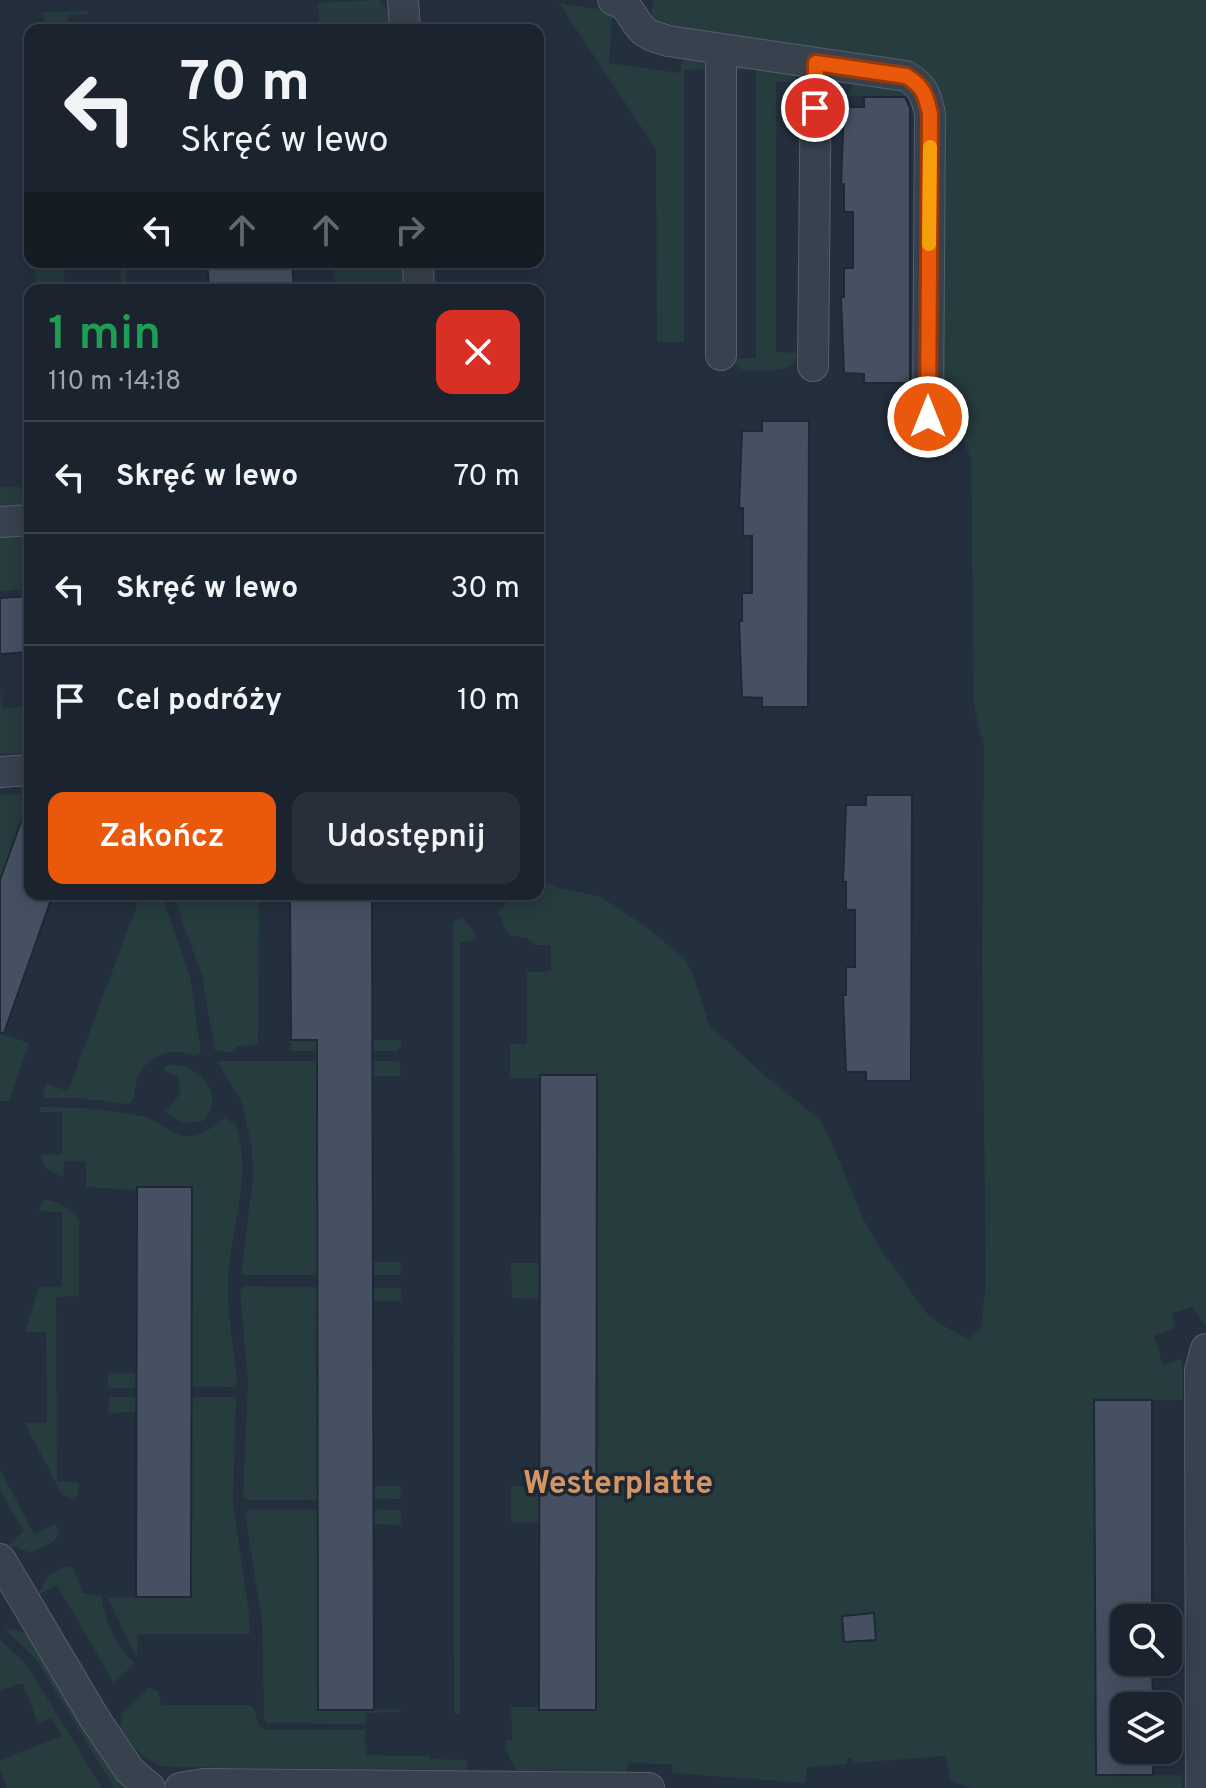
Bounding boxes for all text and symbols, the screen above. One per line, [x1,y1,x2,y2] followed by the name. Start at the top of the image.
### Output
[180,50,310,120] text: 70 m
[48,56,152,160] icon: left
[781,74,849,142] pin
[793,86,837,130] icon: arrive
[180,119,389,165] text: Skręć w lewo
[136,208,180,252] icon: left
[220,208,264,252] icon: ahead
[304,208,348,252] icon: ahead
[388,208,432,252] icon: right
[48,306,161,366] text: 1 min
[436,310,520,394] button: close
[48,366,181,399] text: 110 m · 14:18
[886,375,970,459] position arrow
[48,455,92,499] icon: left
[116,459,298,496] text: Skręć w lewo
[454,459,520,496] text: 70 m
[48,567,92,611] icon: left
[116,571,298,608] text: Skręć w lewo
[451,571,520,608] text: 30 m
[48,679,92,723] icon: arrive
[116,683,282,720] text: Cel podróży
[457,683,520,720] text: 10 m
[48,792,276,884] button: Zakończ
[292,792,520,884] button: Udostępnij
[523,1465,713,1505] district label: Westerplatte
[1110,1604,1182,1764] map controls
[1110,1604,1182,1676] button: search
[1110,1692,1182,1764] button: layers

